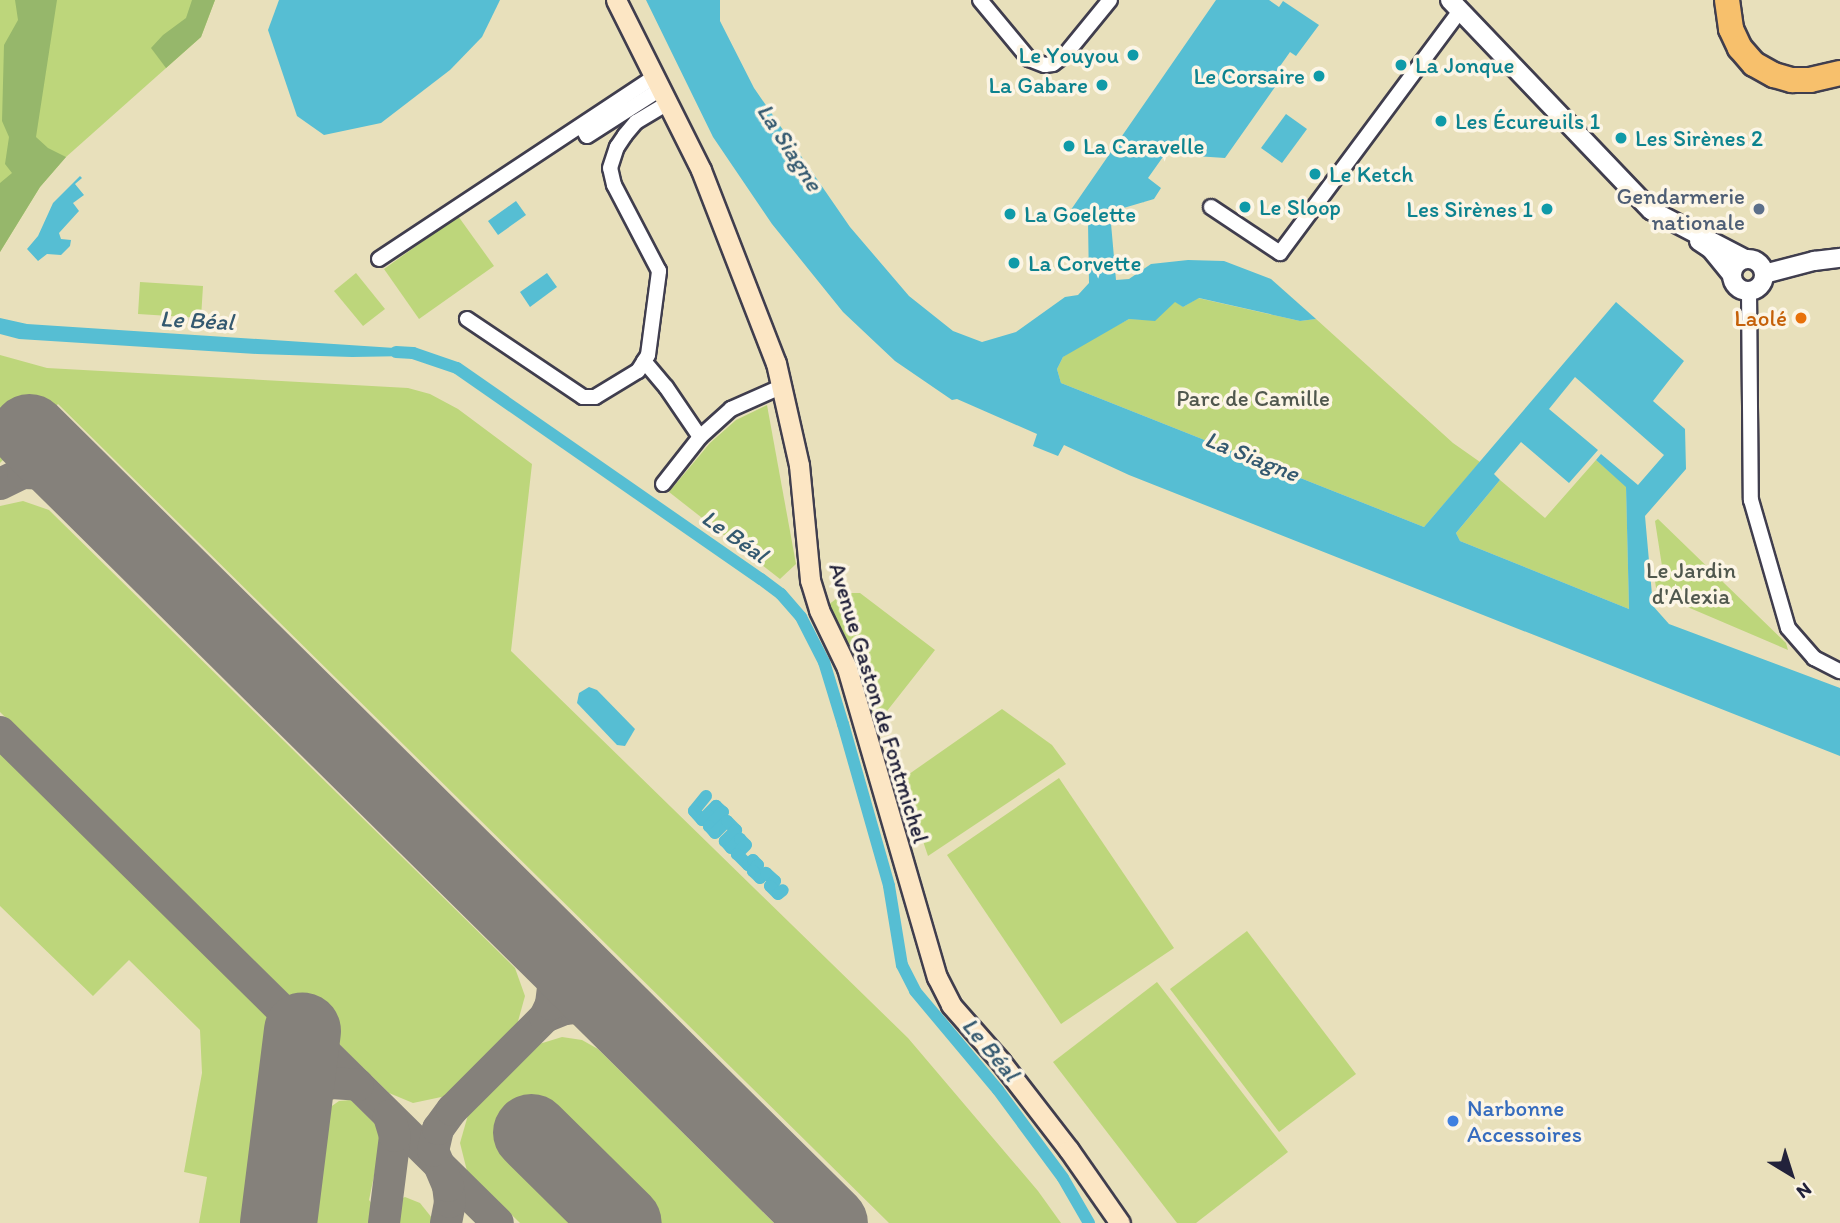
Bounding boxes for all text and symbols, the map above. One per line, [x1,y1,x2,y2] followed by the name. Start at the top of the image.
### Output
[1020,41,1119,69] place label: Le Youyou
[1125,47,1141,63] marker: Le Youyou
[1415,51,1515,79] place label: La Jonque
[1393,57,1409,73] marker: La Jonque
[1194,62,1305,90] place label: Le Corsaire
[1311,68,1327,84] marker: Le Corsaire
[988,71,1088,99] place label: La Gabare
[1094,77,1110,93] marker: La Gabare
[751,98,829,196] water label: La Siagne
[1455,107,1600,135] place label: Les Écureuils 1
[1433,113,1449,129] marker: Les Écureuils 1
[1635,124,1763,152] place label: Les Sirènes 2
[1613,130,1629,146] marker: Les Sirènes 2
[1083,132,1205,160] place label: La Caravelle
[1061,138,1077,154] marker: La Caravelle
[1329,160,1414,188] place label: Le Ketch
[1307,166,1323,182] marker: Le Ketch
[1616,182,1745,236] place label: Gendarmerie nationale
[1259,193,1341,221] place label: Le Sloop
[1407,195,1533,223] place label: Les Sirènes 1
[1237,199,1253,215] marker: Le Sloop
[1024,200,1136,228] place label: La Goelette
[1539,201,1555,217] marker: Les Sirènes 1
[1751,201,1767,217] marker: Gendarmerie nationale
[1002,206,1018,222] marker: La Goelette
[1028,249,1142,277] place label: La Corvette
[1006,255,1022,271] marker: La Corvette
[159,304,235,336] water label: Le Béal
[1734,304,1787,332] place label: Laolé
[1793,310,1809,326] marker: Laolé
[1176,384,1330,412] park label: Parc de Camille
[1201,424,1303,488] water label: La Siagne
[696,503,774,569] water label: Le Béal
[1646,556,1736,610] park label: Le Jardin d'Alexia
[823,559,935,847] street label: Avenue Gaston de Fontmichel
[956,1011,1026,1087] water label: Le Béal
[1467,1094,1582,1148] place label: Narbonne Accessoires
[1445,1113,1461,1129] marker: Narbonne Accessoires
[1756,1139,1826,1209] north arrow
[1792,1178,1816,1204] text: N

